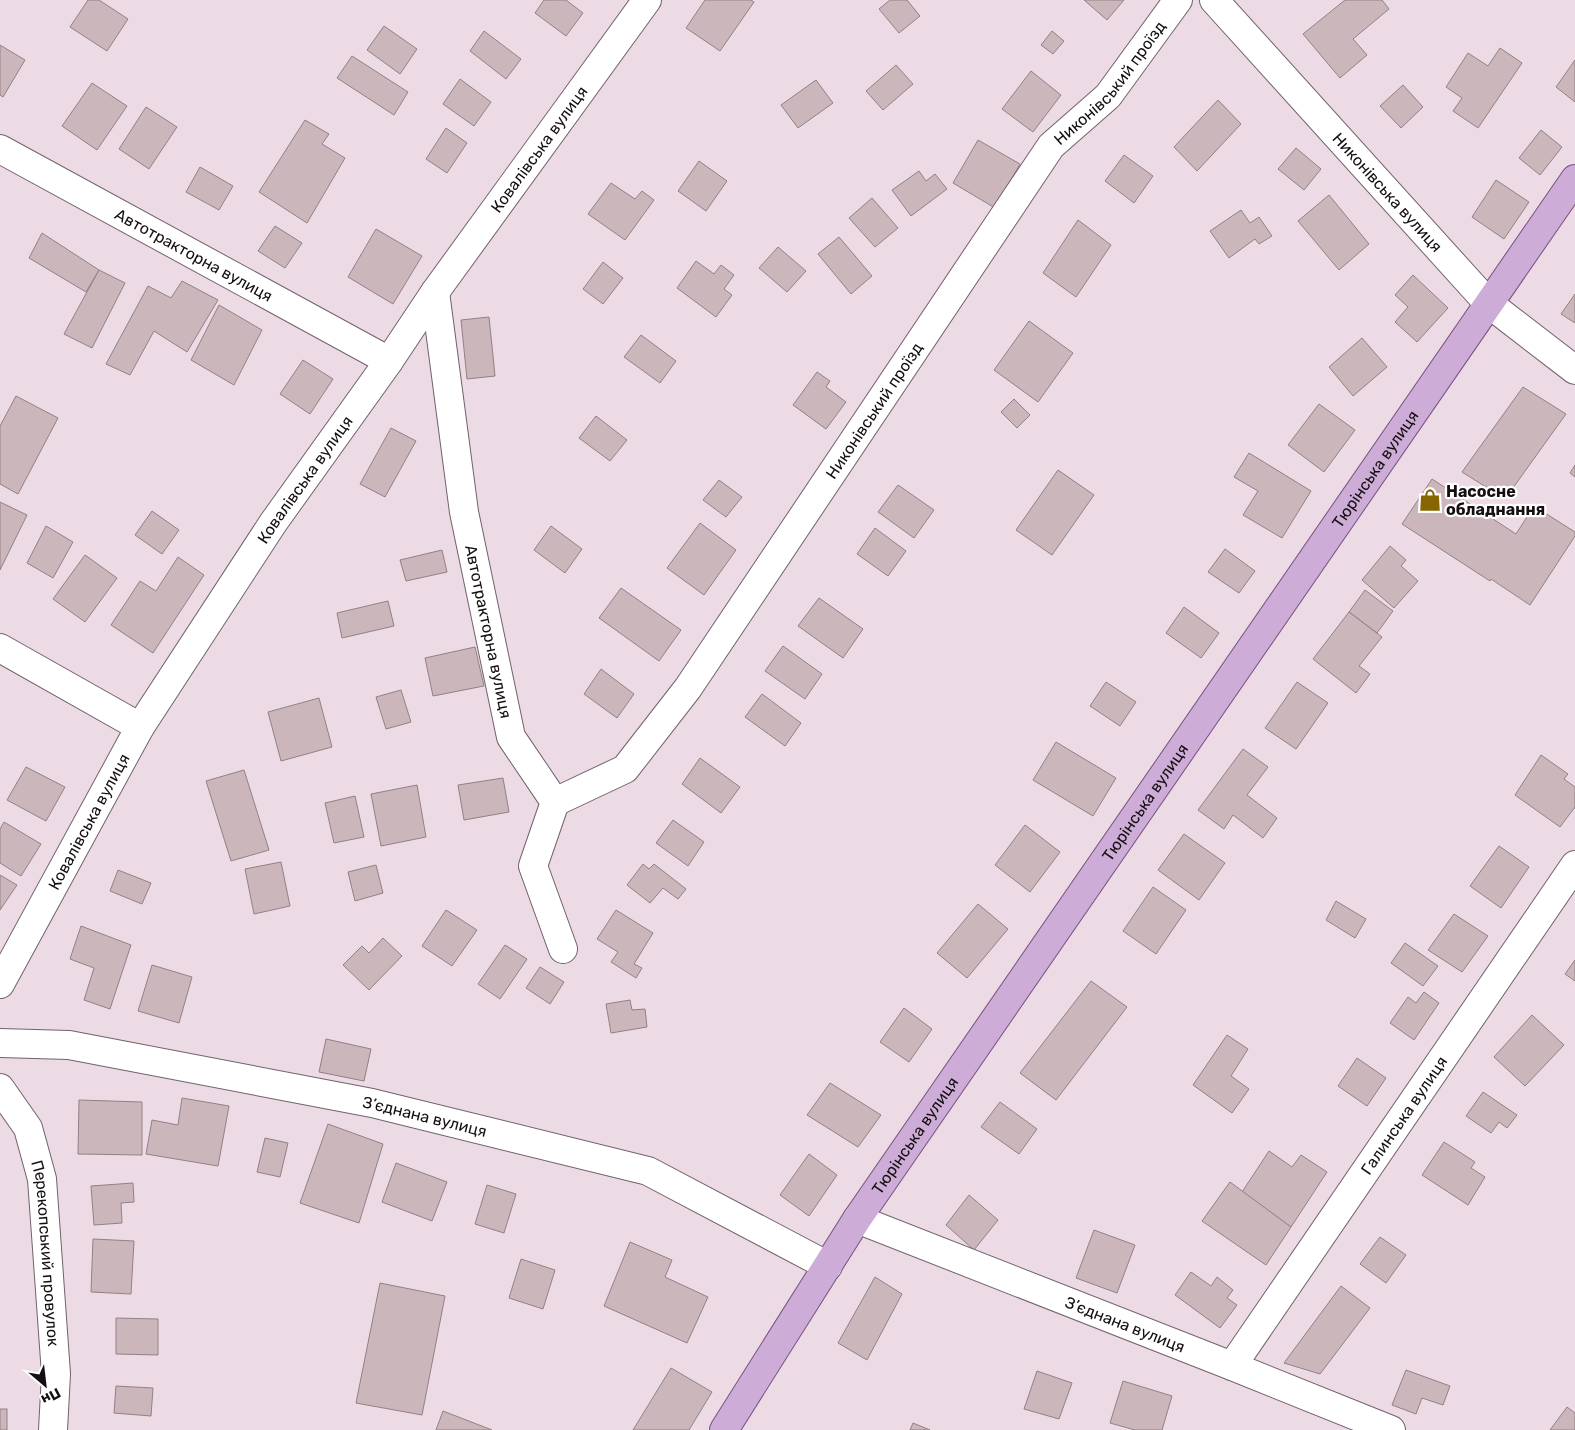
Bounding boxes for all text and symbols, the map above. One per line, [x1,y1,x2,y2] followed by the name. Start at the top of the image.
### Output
[1050,17,1169,149] street label: Никонівський проїзд
[486,82,591,216] street label: Ковалівська вулиця
[1329,128,1447,256] street label: Никонівська вулиця
[112,204,276,305] street label: Автотракторна вулиця
[821,338,926,482] street label: Никонівський проїзд
[1328,407,1422,531] street label: Тюрінська вулиця
[253,412,356,547] street label: Ковалівська вулиця
[1446,482,1545,519] place label: Насосне обладнання
[1417,487,1443,513] shop icon: Насосне обладнання
[462,543,516,720] street label: Автотракторна вулиця
[1098,740,1192,864] street label: Тюрінська вулиця
[44,750,133,893] street label: Ковалівська вулиця
[1357,1052,1451,1178] street label: Галинська вулиця
[868,1073,962,1198] street label: Тюрінська вулиця
[361,1092,489,1140] street label: З’єднана вулиця
[28,1158,64,1348] street label: Перекопський провулок
[1062,1292,1188,1356] street label: З’єднана вулиця
[20,1360,70,1410] north arrow
[38,1384,63,1408] text: Пн

